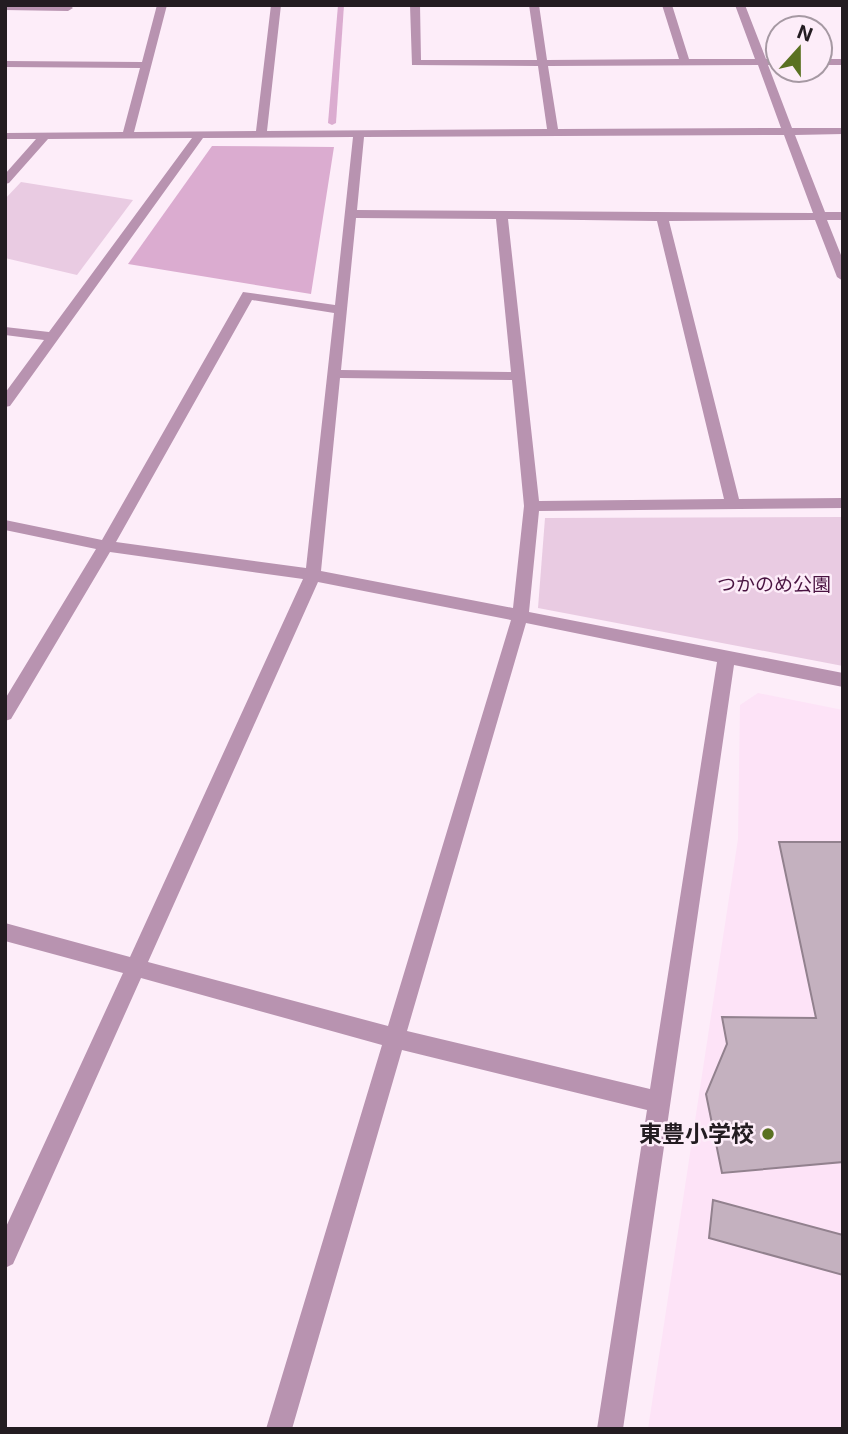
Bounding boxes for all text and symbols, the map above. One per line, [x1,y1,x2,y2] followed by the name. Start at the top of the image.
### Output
[764,14,834,84] north arrow
[794,20,816,47] text: N
[717,573,831,596] park label: つかのめ公園
[639,1120,754,1148] place label: 東豊小学校
[760,1126,776,1142] marker: 東豊小学校

